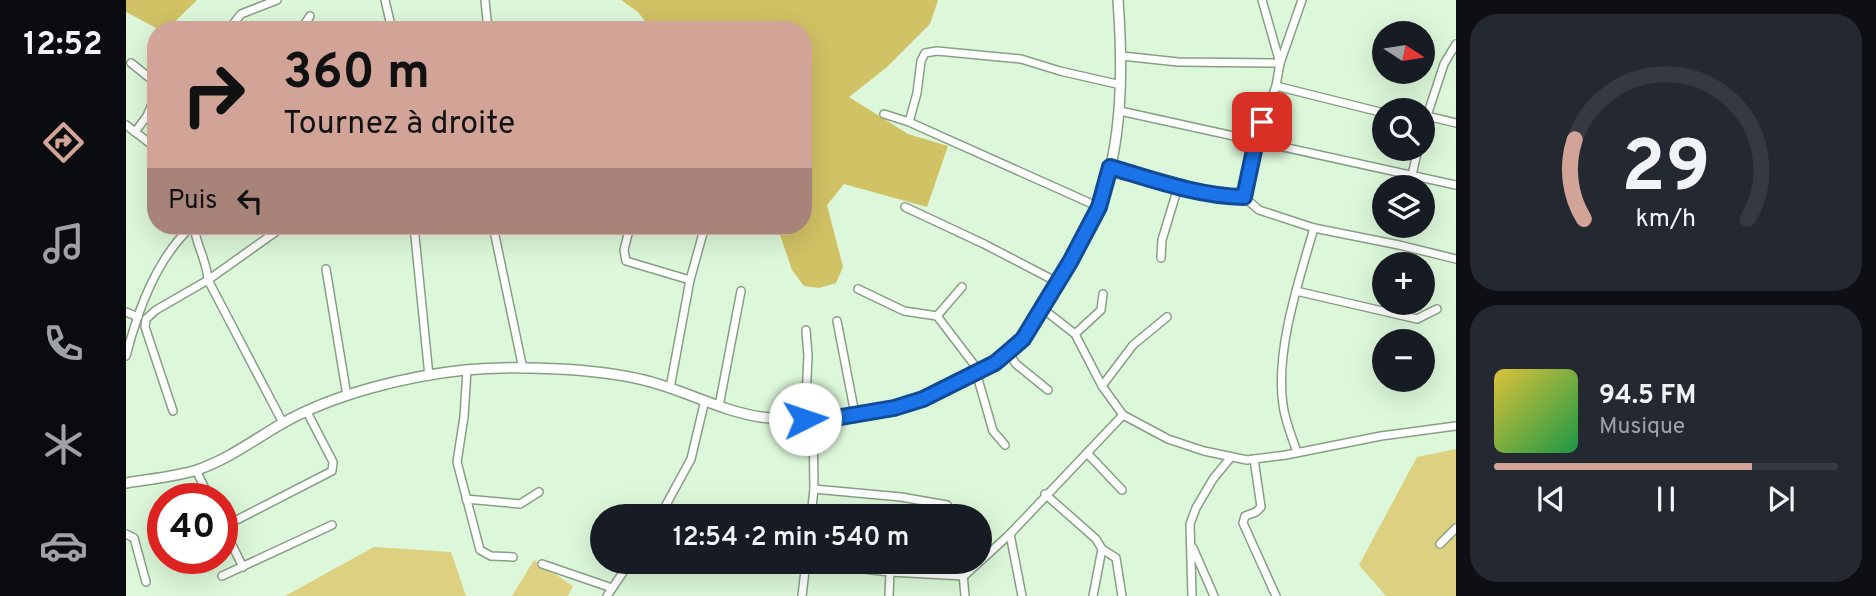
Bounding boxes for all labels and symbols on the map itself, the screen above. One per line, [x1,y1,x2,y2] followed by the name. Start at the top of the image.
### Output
[1372,21,1435,84] north arrow
[1232,92,1292,152] pin
[768,382,842,456] position arrow
[147,483,238,574] speed limit sign: 40

